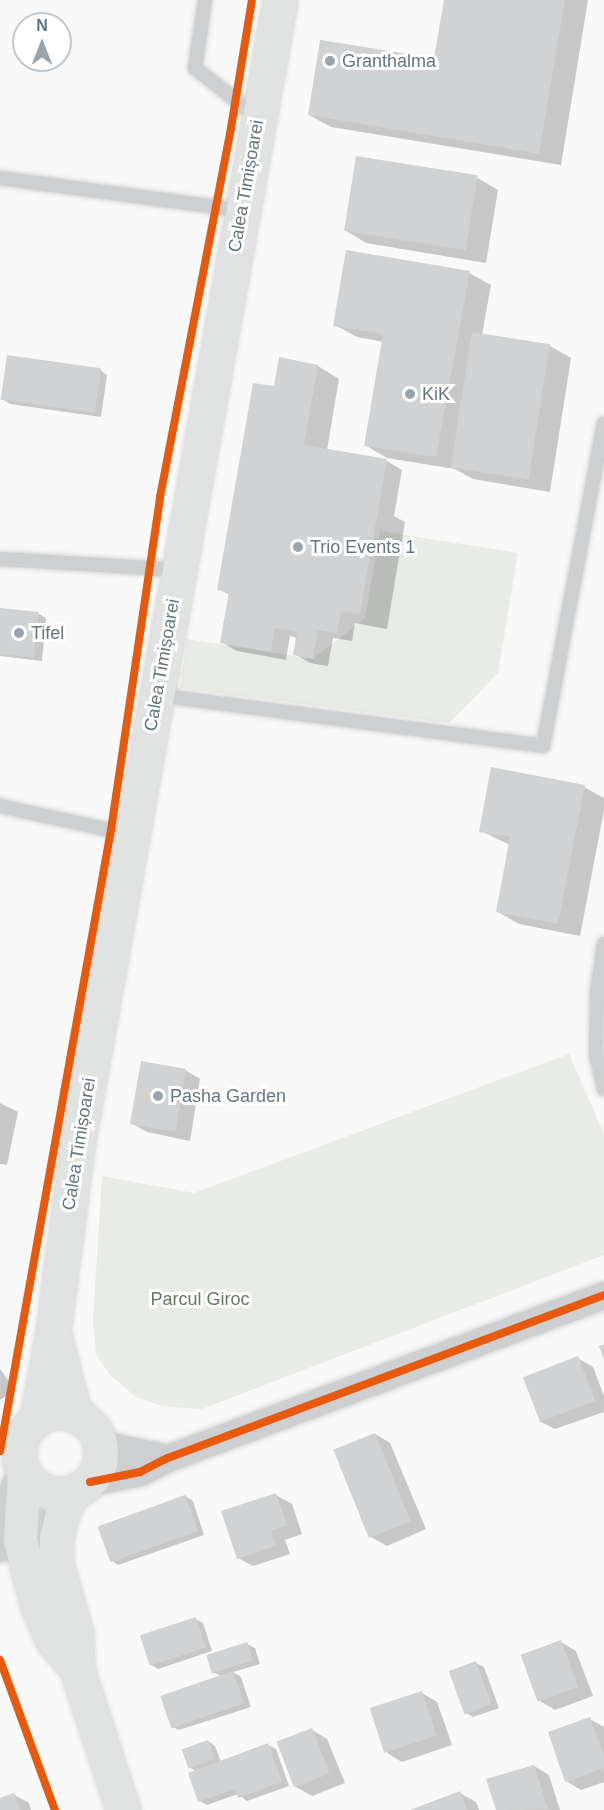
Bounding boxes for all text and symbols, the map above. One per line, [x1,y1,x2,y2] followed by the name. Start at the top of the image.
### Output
[12,12,72,72] north arrow
[36,17,48,34] text: N
[342,50,436,72] place label: Granthalma
[323,54,337,68] marker: Granthalma
[224,118,268,254] street label: Calea Timișoarei
[422,383,450,405] place label: KiK
[403,387,417,401] marker: KiK
[310,536,415,558] place label: Trio Events 1
[291,540,305,554] marker: Trio Events 1
[140,597,184,733] street label: Calea Timișoarei
[31,622,64,644] place label: Tifel
[12,626,26,640] marker: Tifel
[58,1076,100,1212] street label: Calea Timișoarei
[170,1085,286,1107] place label: Pasha Garden
[151,1089,165,1103] marker: Pasha Garden
[150,1288,250,1310] park label: Parcul Giroc

